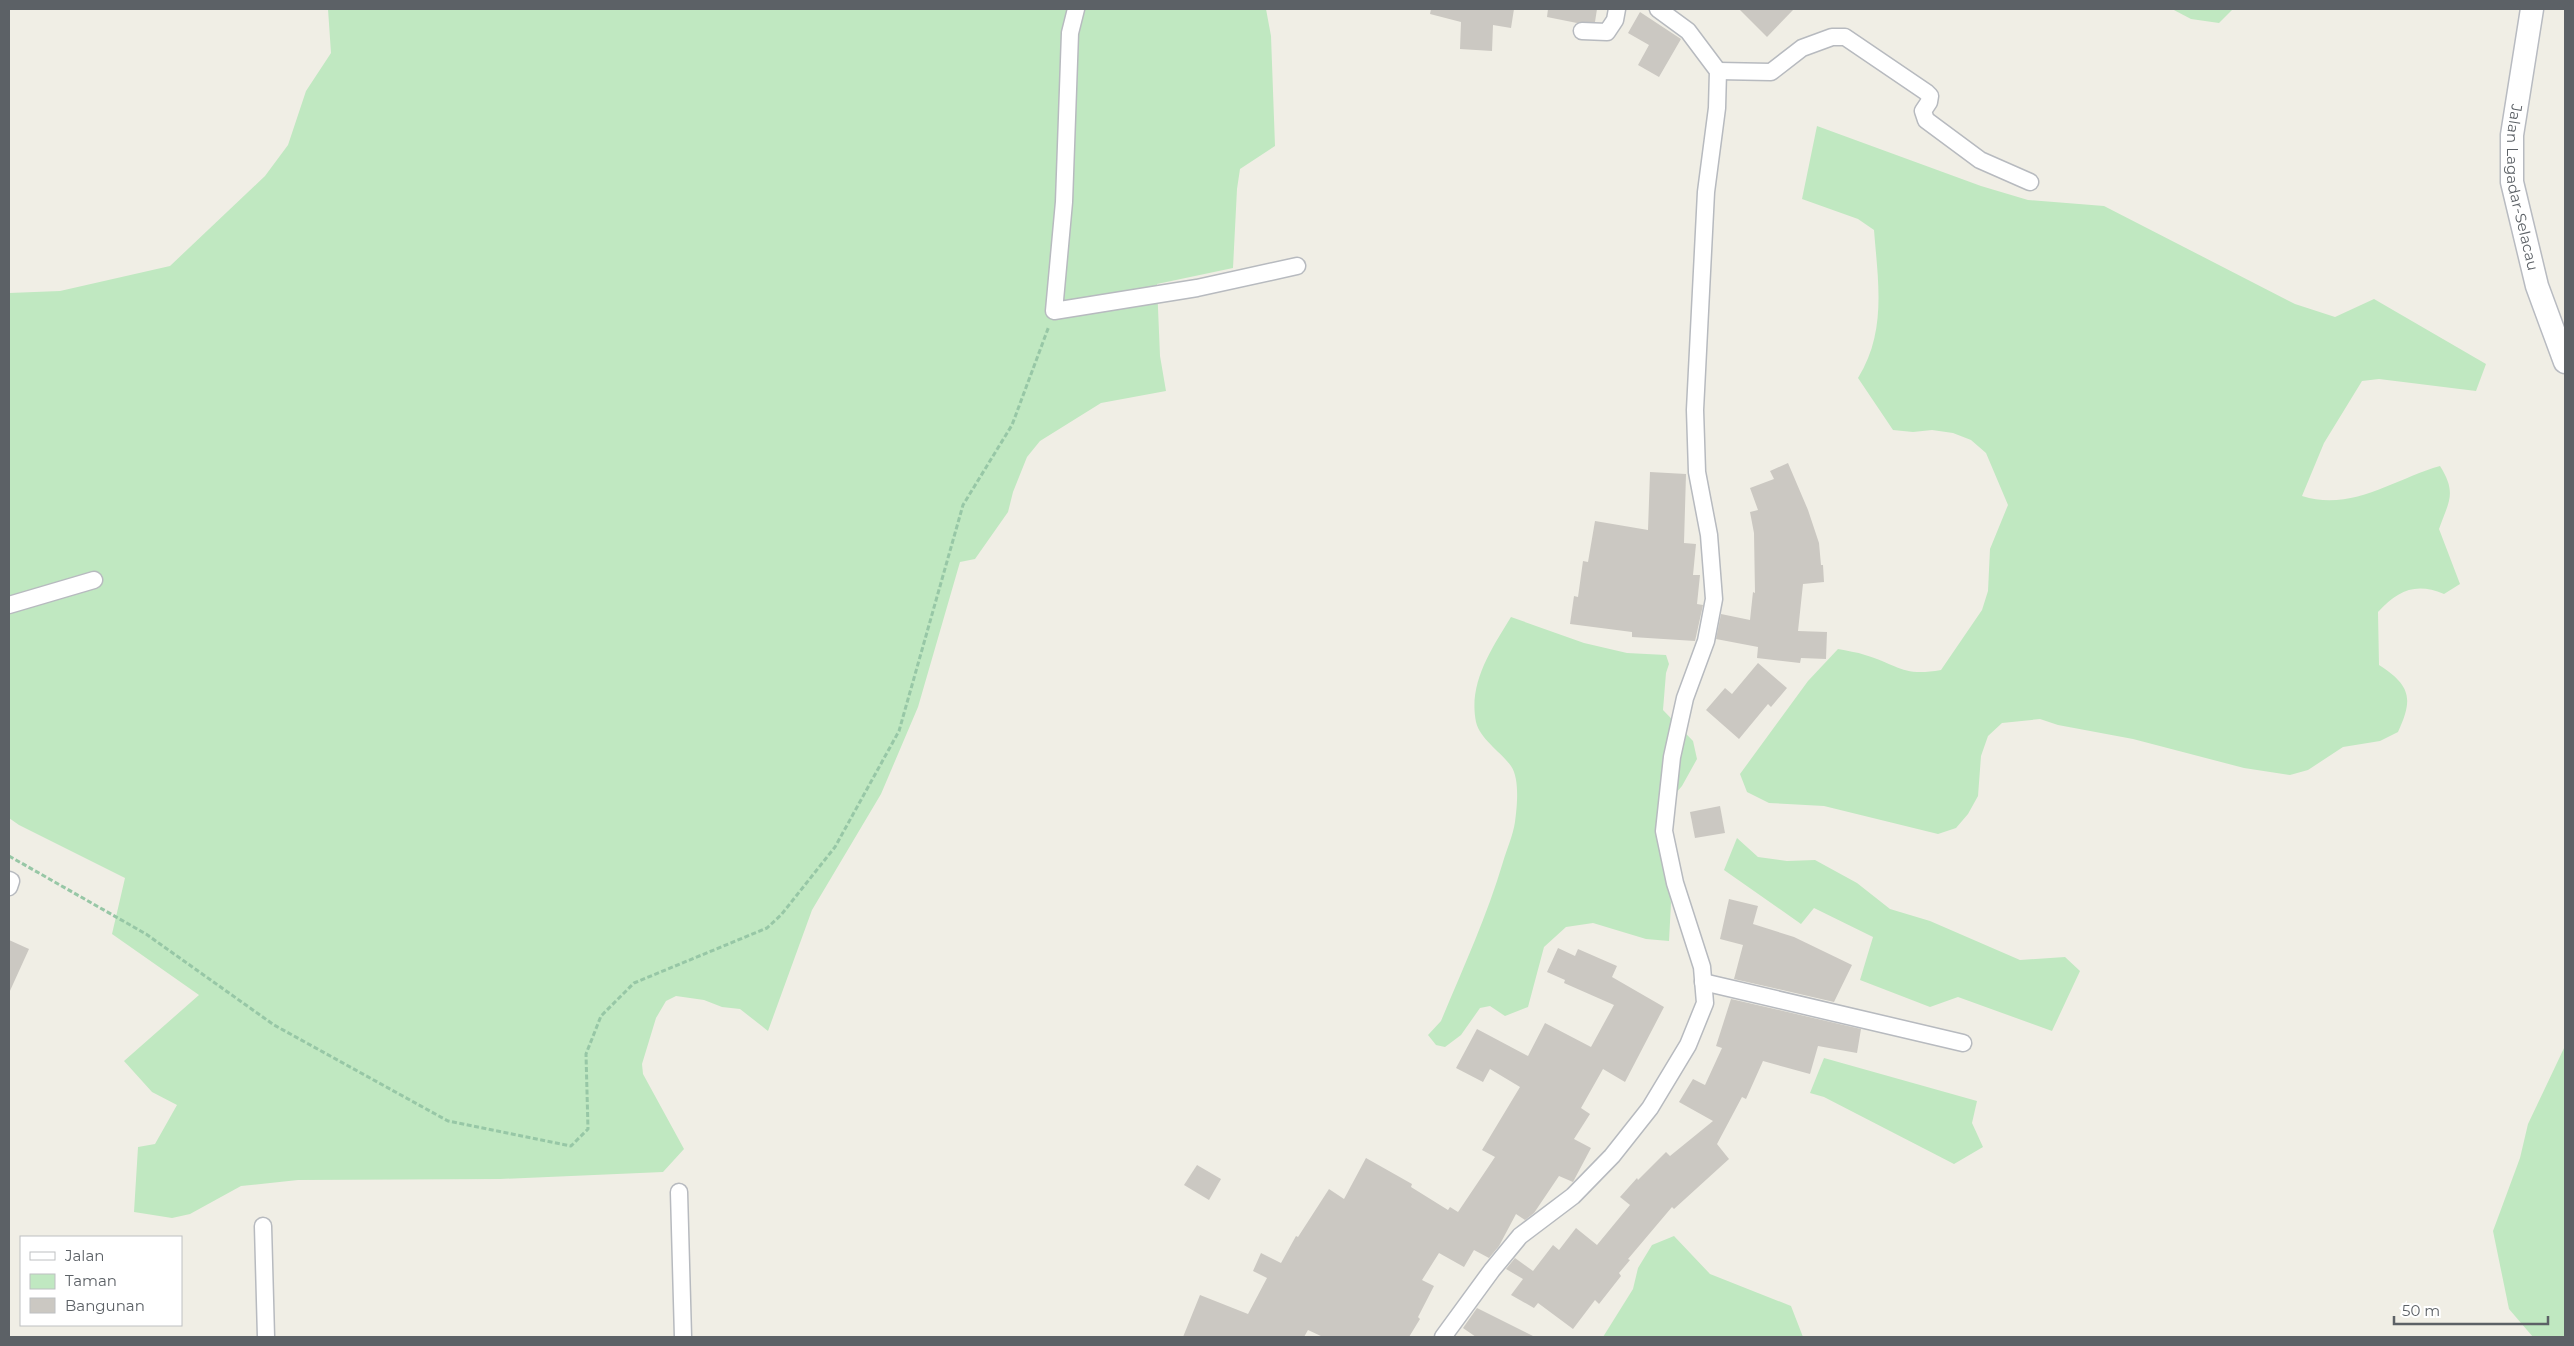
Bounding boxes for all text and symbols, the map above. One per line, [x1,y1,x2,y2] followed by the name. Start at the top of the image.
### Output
[2503,102,2543,273] street label: Jalan Lagadar-Selacau
[20,1236,182,1326] legend
[64,1246,104,1265] text: Jalan
[65,1271,117,1290] text: Taman
[2394,1294,2548,1326] scale bar
[65,1296,145,1315] text: Bangunan
[2402,1301,2440,1320] text: 50 m

